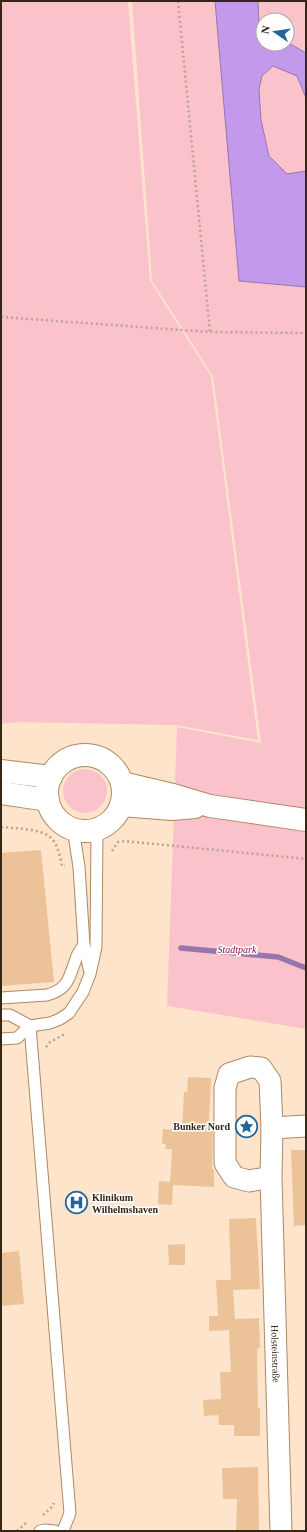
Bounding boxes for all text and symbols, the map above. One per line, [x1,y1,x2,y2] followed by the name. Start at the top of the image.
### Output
[255,12,295,52] north arrow
[259,24,272,35] text: N
[218,944,257,955] park label: Stadtpark
[233,1113,259,1139] place icon: Bunker Nord
[173,1121,230,1132] place label: Bunker Nord
[64,1190,90,1216] hospital icon: Klinikum Wilhelmshaven
[92,1192,158,1215] place label: Klinikum Wilhelmshaven
[269,1325,282,1383] street label: Holsteinstraße

